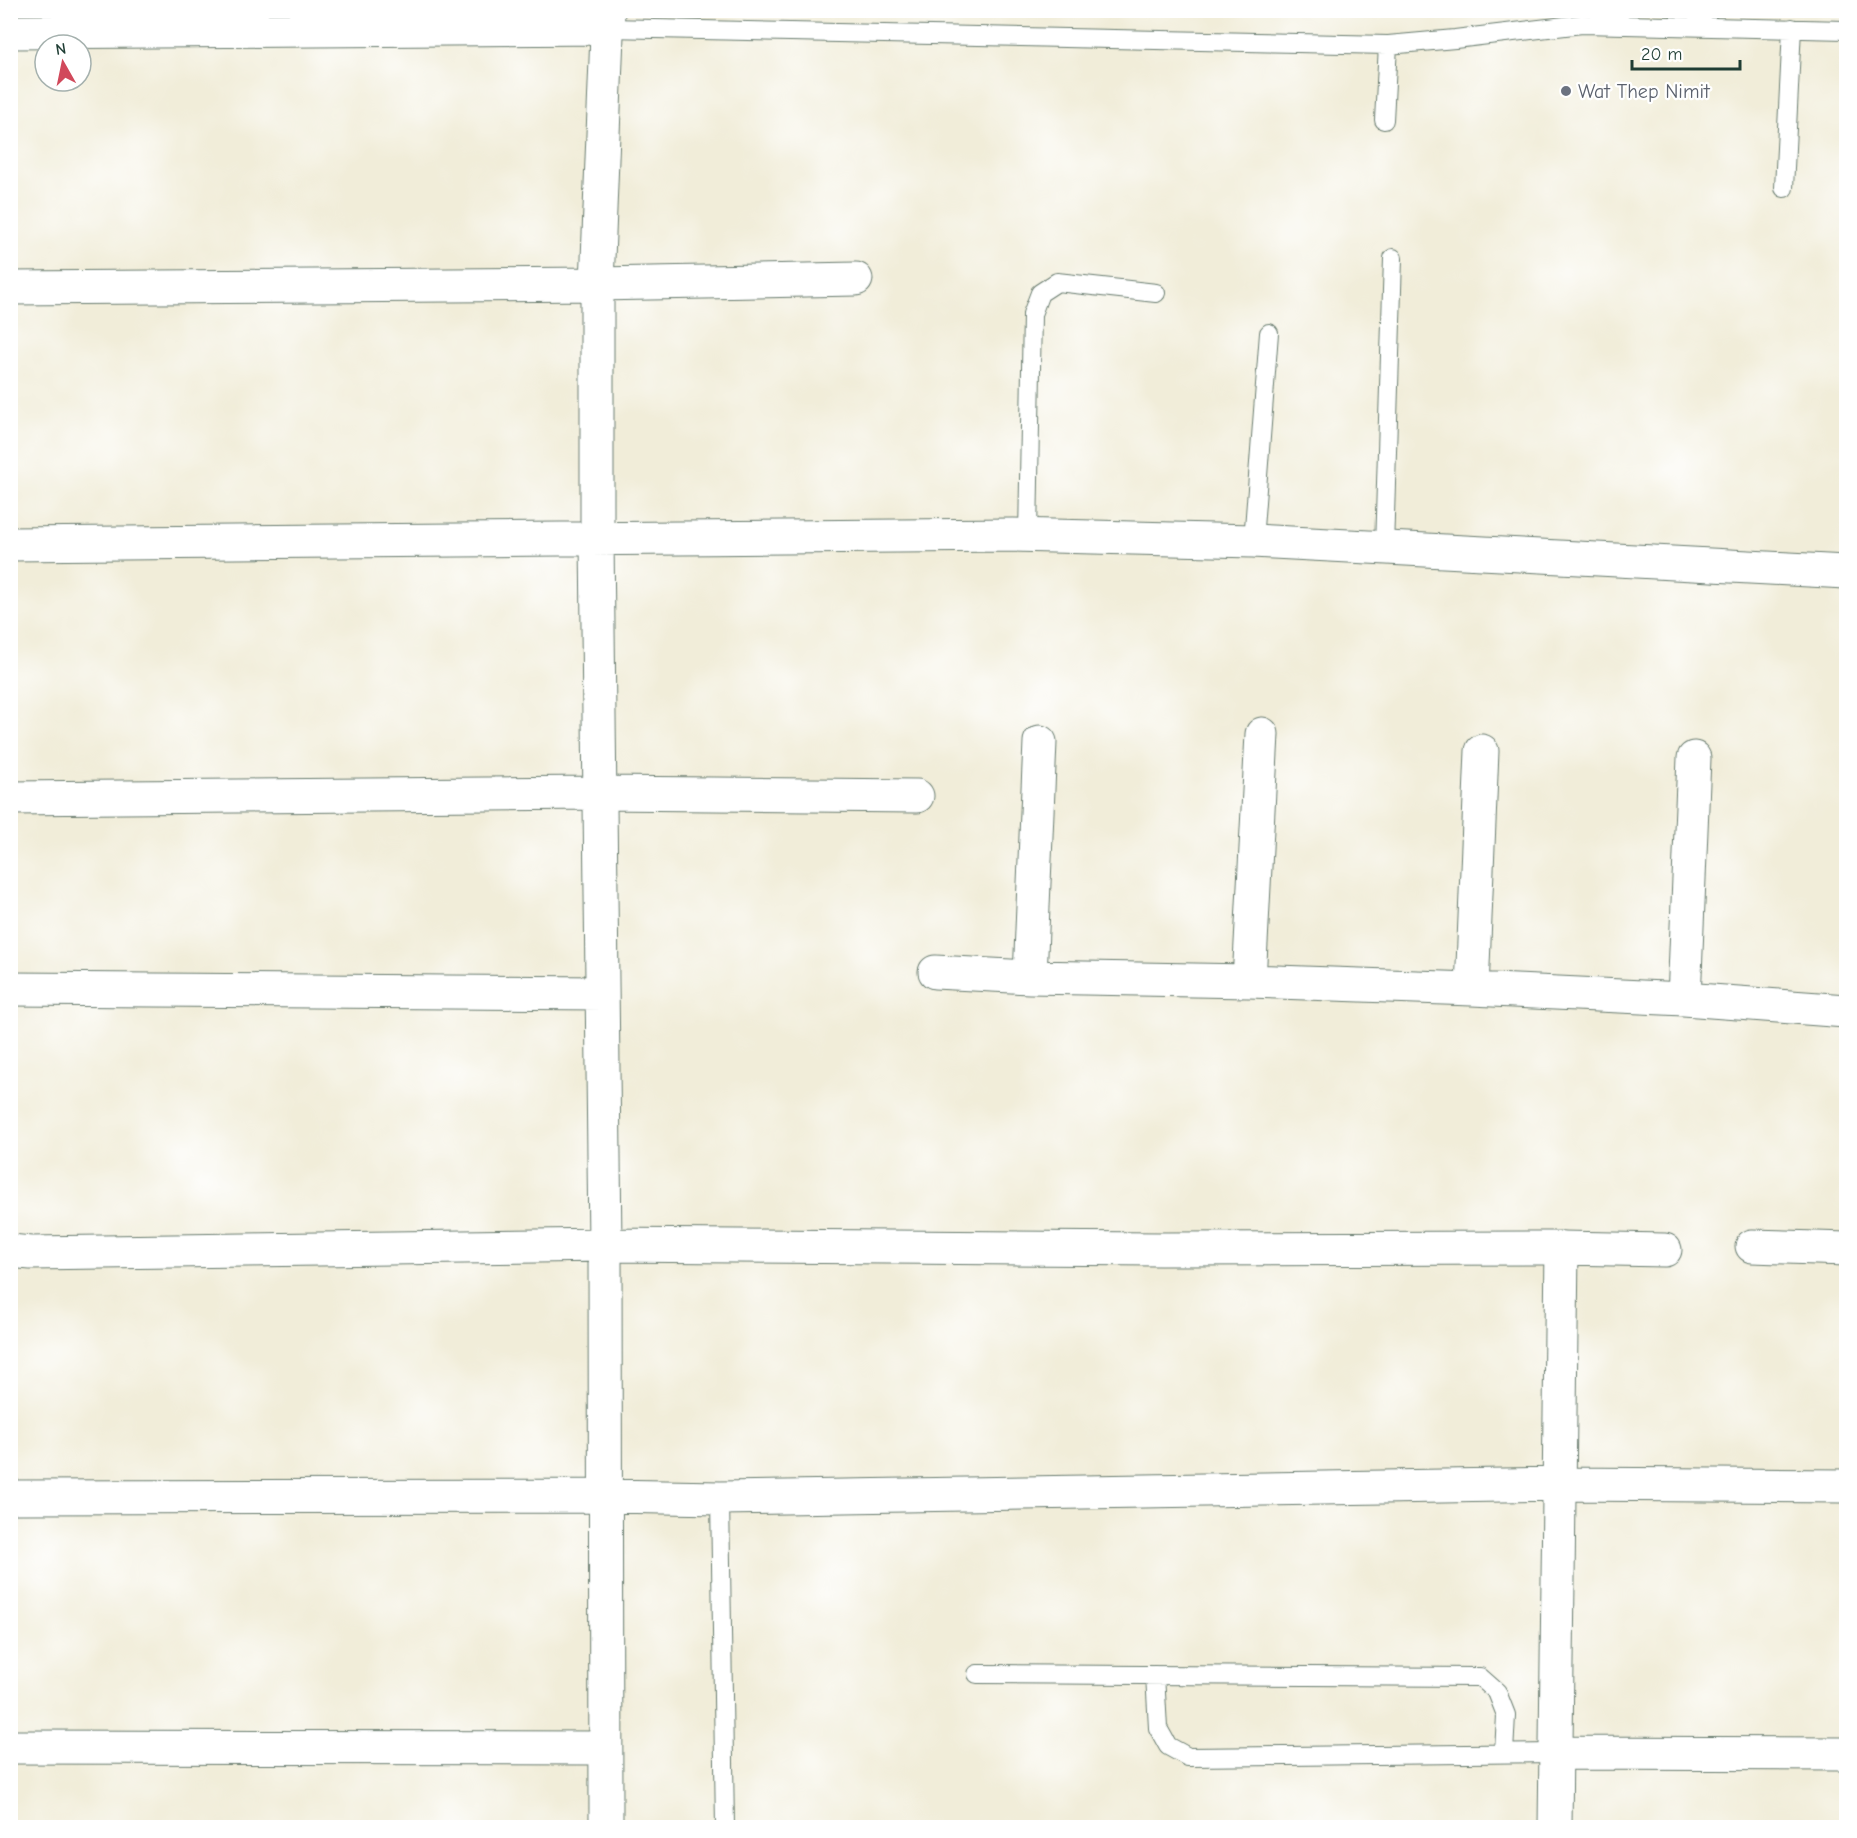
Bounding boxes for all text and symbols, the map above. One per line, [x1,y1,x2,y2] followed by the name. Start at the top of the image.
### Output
[33,33,93,93] north arrow
[1632,33,1740,71] scale bar
[54,39,67,59] text: N
[1641,44,1682,65] text: 20 m
[1578,80,1711,103] place label: Wat Thep Nimit
[1559,84,1573,98] marker: Wat Thep Nimit

